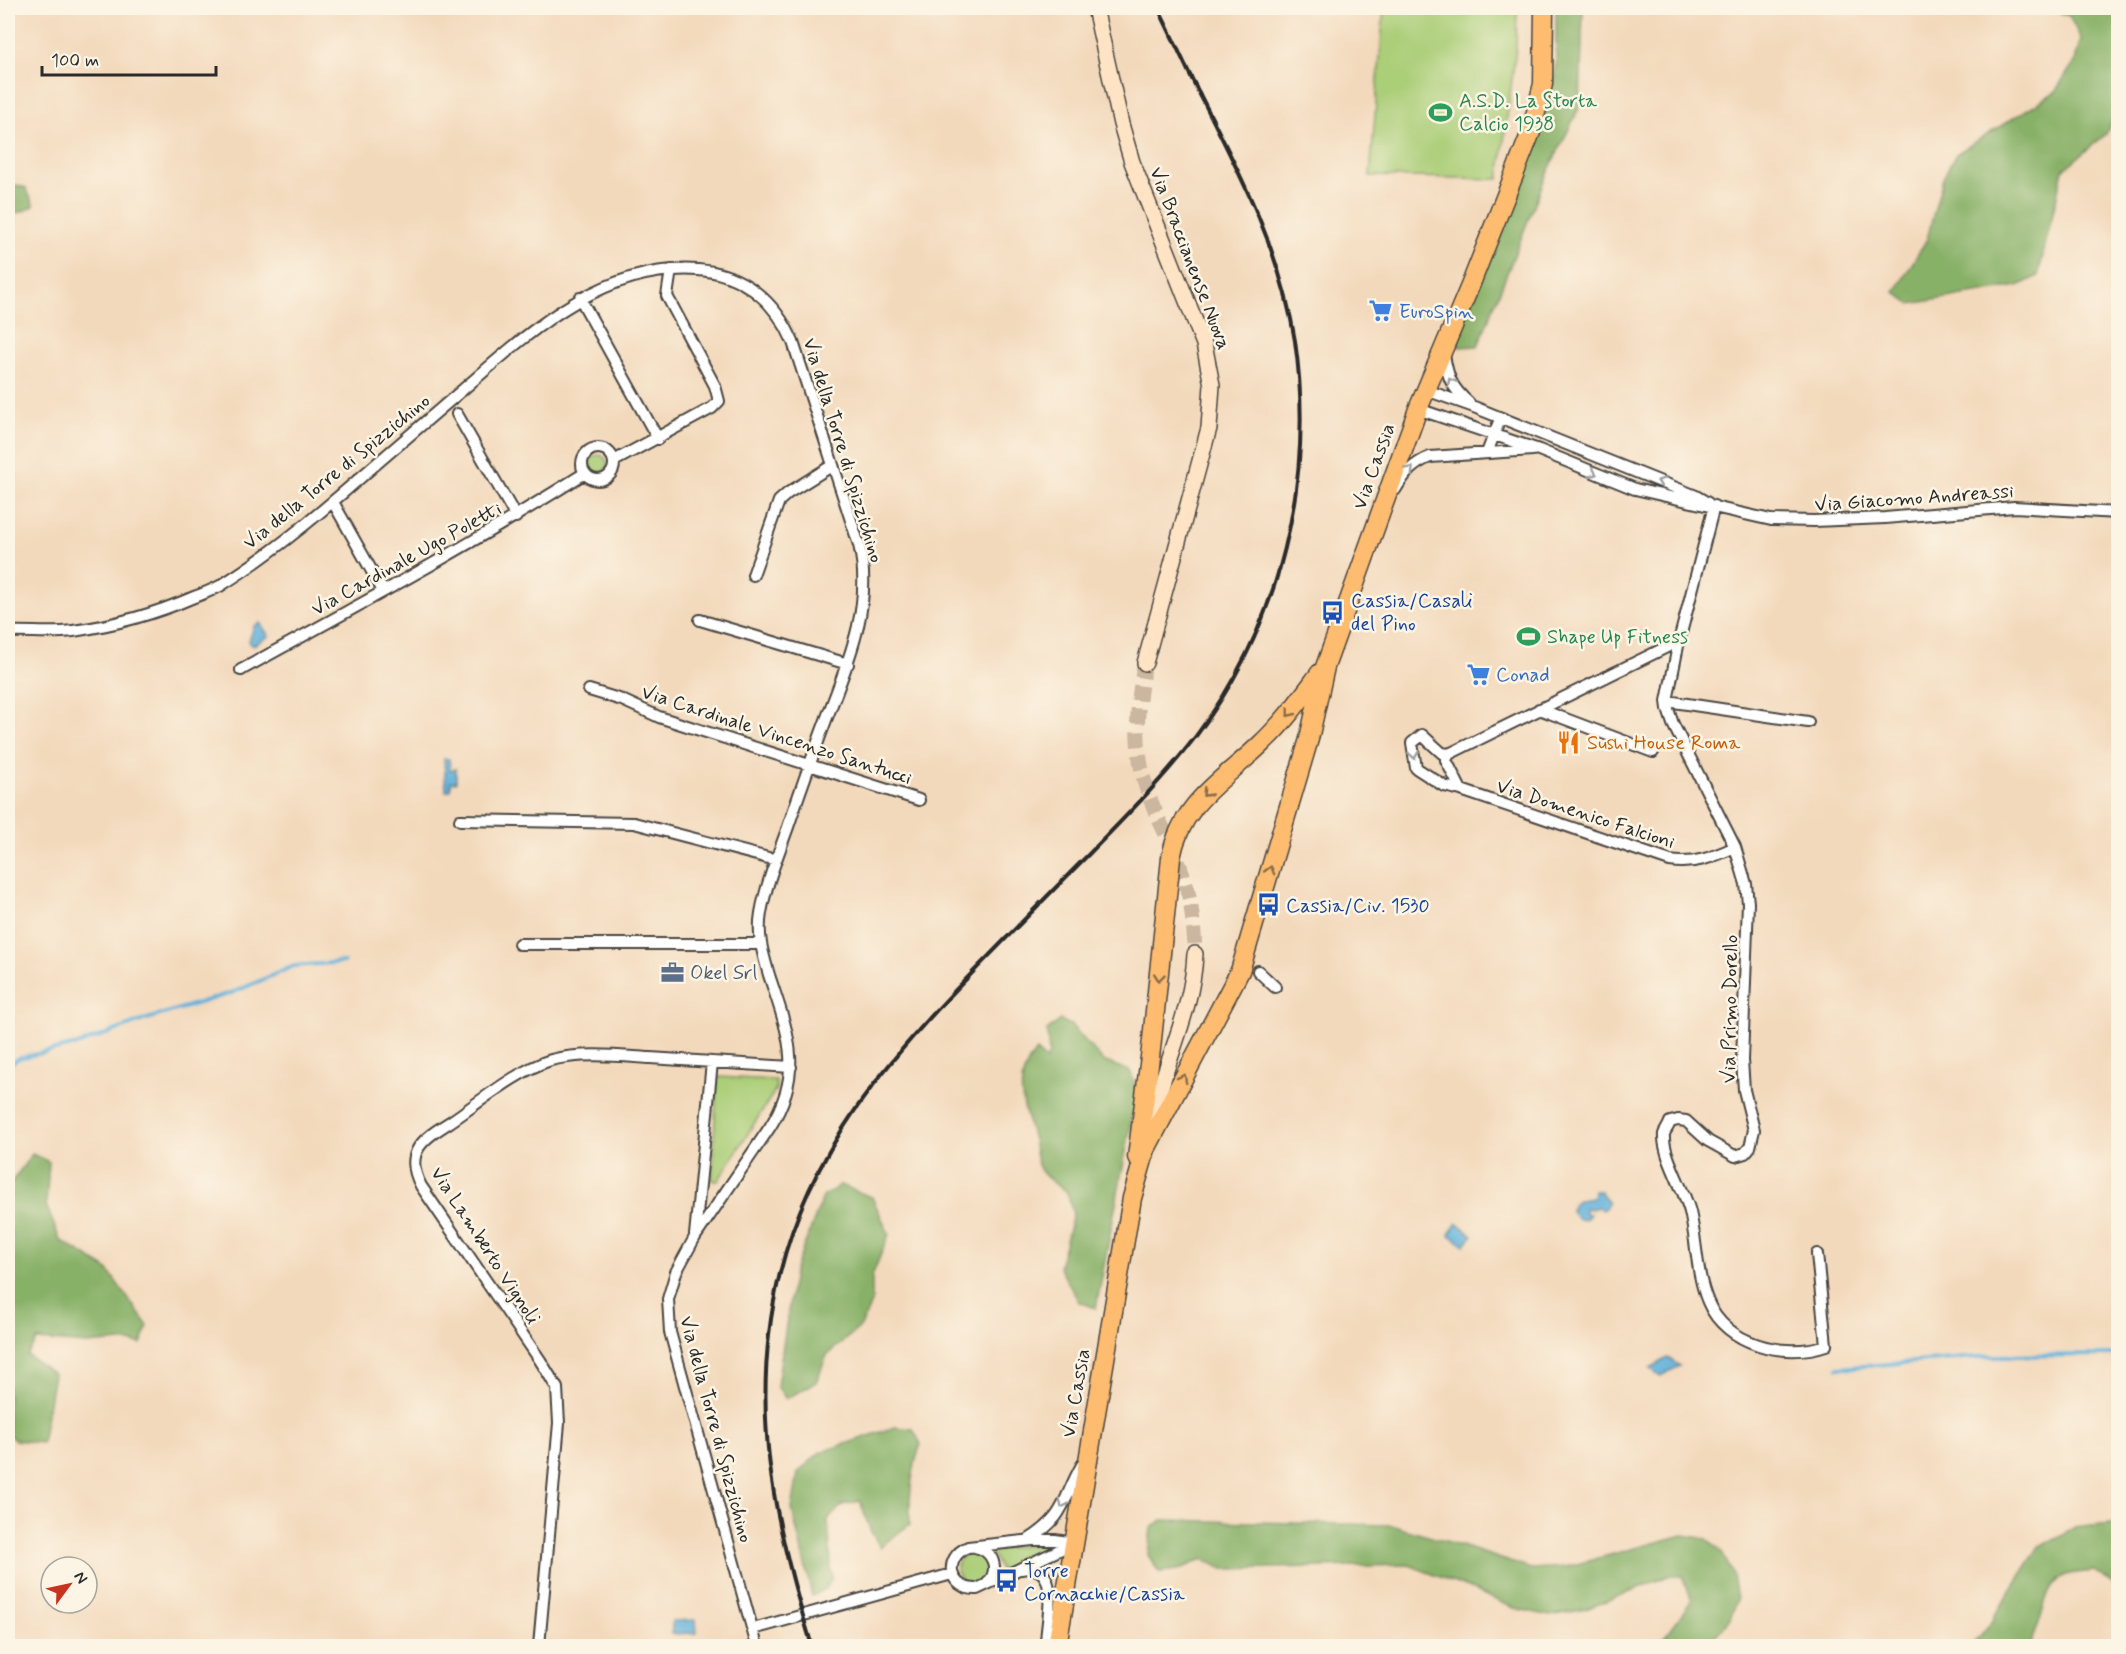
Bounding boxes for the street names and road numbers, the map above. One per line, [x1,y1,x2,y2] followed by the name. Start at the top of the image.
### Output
[1142,163,1237,354] street label: Via Braccianense Nuova
[795,335,890,566] street label: Via della Torre di Spizzichino
[238,388,436,556] street label: Via della Torre di Spizzichino
[1346,420,1402,513] street label: Via Cassia
[1814,478,2015,519] street label: Via Giacomo Andreassi
[307,496,507,623] street label: Via Cardinale Ugo Poletti
[638,679,915,792] street label: Via Cardinale Vincenzo Santucci
[1493,773,1678,856] street label: Via Domenico Falcioni
[1716,934,1745,1084] street label: Via Primo Dorello
[424,1162,546,1330] street label: Via Lamberto Vignoli
[672,1313,759,1546] street label: Via della Torre di Spizzichino
[1055,1347,1098,1440] street label: Via Cassia

